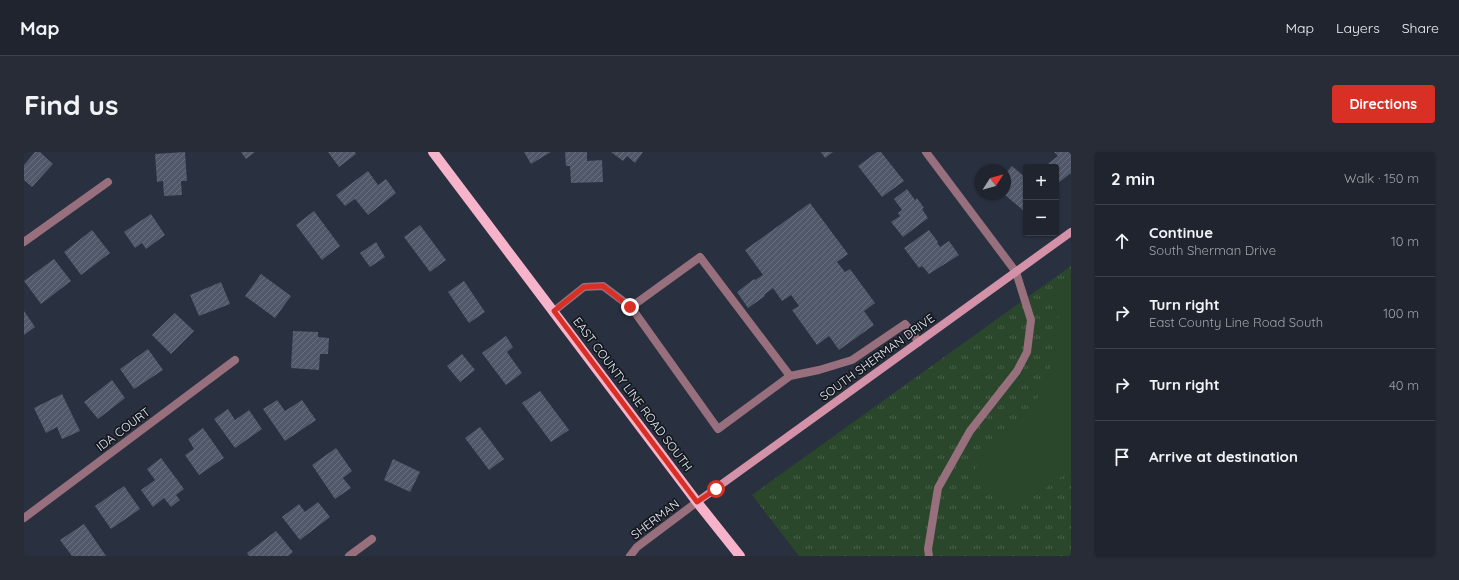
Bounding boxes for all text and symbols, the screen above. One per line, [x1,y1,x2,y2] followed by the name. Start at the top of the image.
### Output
[20,16,59,40] text: Map
[1285,19,1314,37] text: Map
[1336,19,1380,37] text: Layers
[1402,19,1439,37] text: Share
[1332,85,1435,123] button: Directions
[24,87,118,122] text: Find us
[975,164,1011,200] north arrow
[1023,164,1059,236] map controls
[1023,164,1059,200] button: +
[1111,168,1155,189] text: 2 min
[1344,170,1419,186] text: Walk · 150 m
[1023,200,1059,236] button: −
[1149,223,1213,242] text: Continue
[1111,230,1133,252] icon: ahead
[1391,233,1419,249] text: 10 m
[1149,242,1276,258] text: South Sherman Drive
[1149,295,1220,314] text: Turn right
[621,298,639,316] route end
[1111,302,1133,324] icon: right
[1383,305,1419,321] text: 100 m
[817,310,937,404] street label: SOUTH SHERMAN DRIVE
[570,314,696,474] street label: EAST COUNTY LINE ROAD SOUTH
[1149,314,1323,330] text: East County Line Road South
[1111,374,1133,396] icon: right
[1149,375,1220,394] text: Turn right
[1389,377,1419,393] text: 40 m
[93,404,153,454] street label: IDA COURT
[1111,446,1133,468] icon: arrive
[1149,447,1298,466] text: Arrive at destination
[707,480,725,498] route start
[628,496,682,542] street label: SHERMAN

